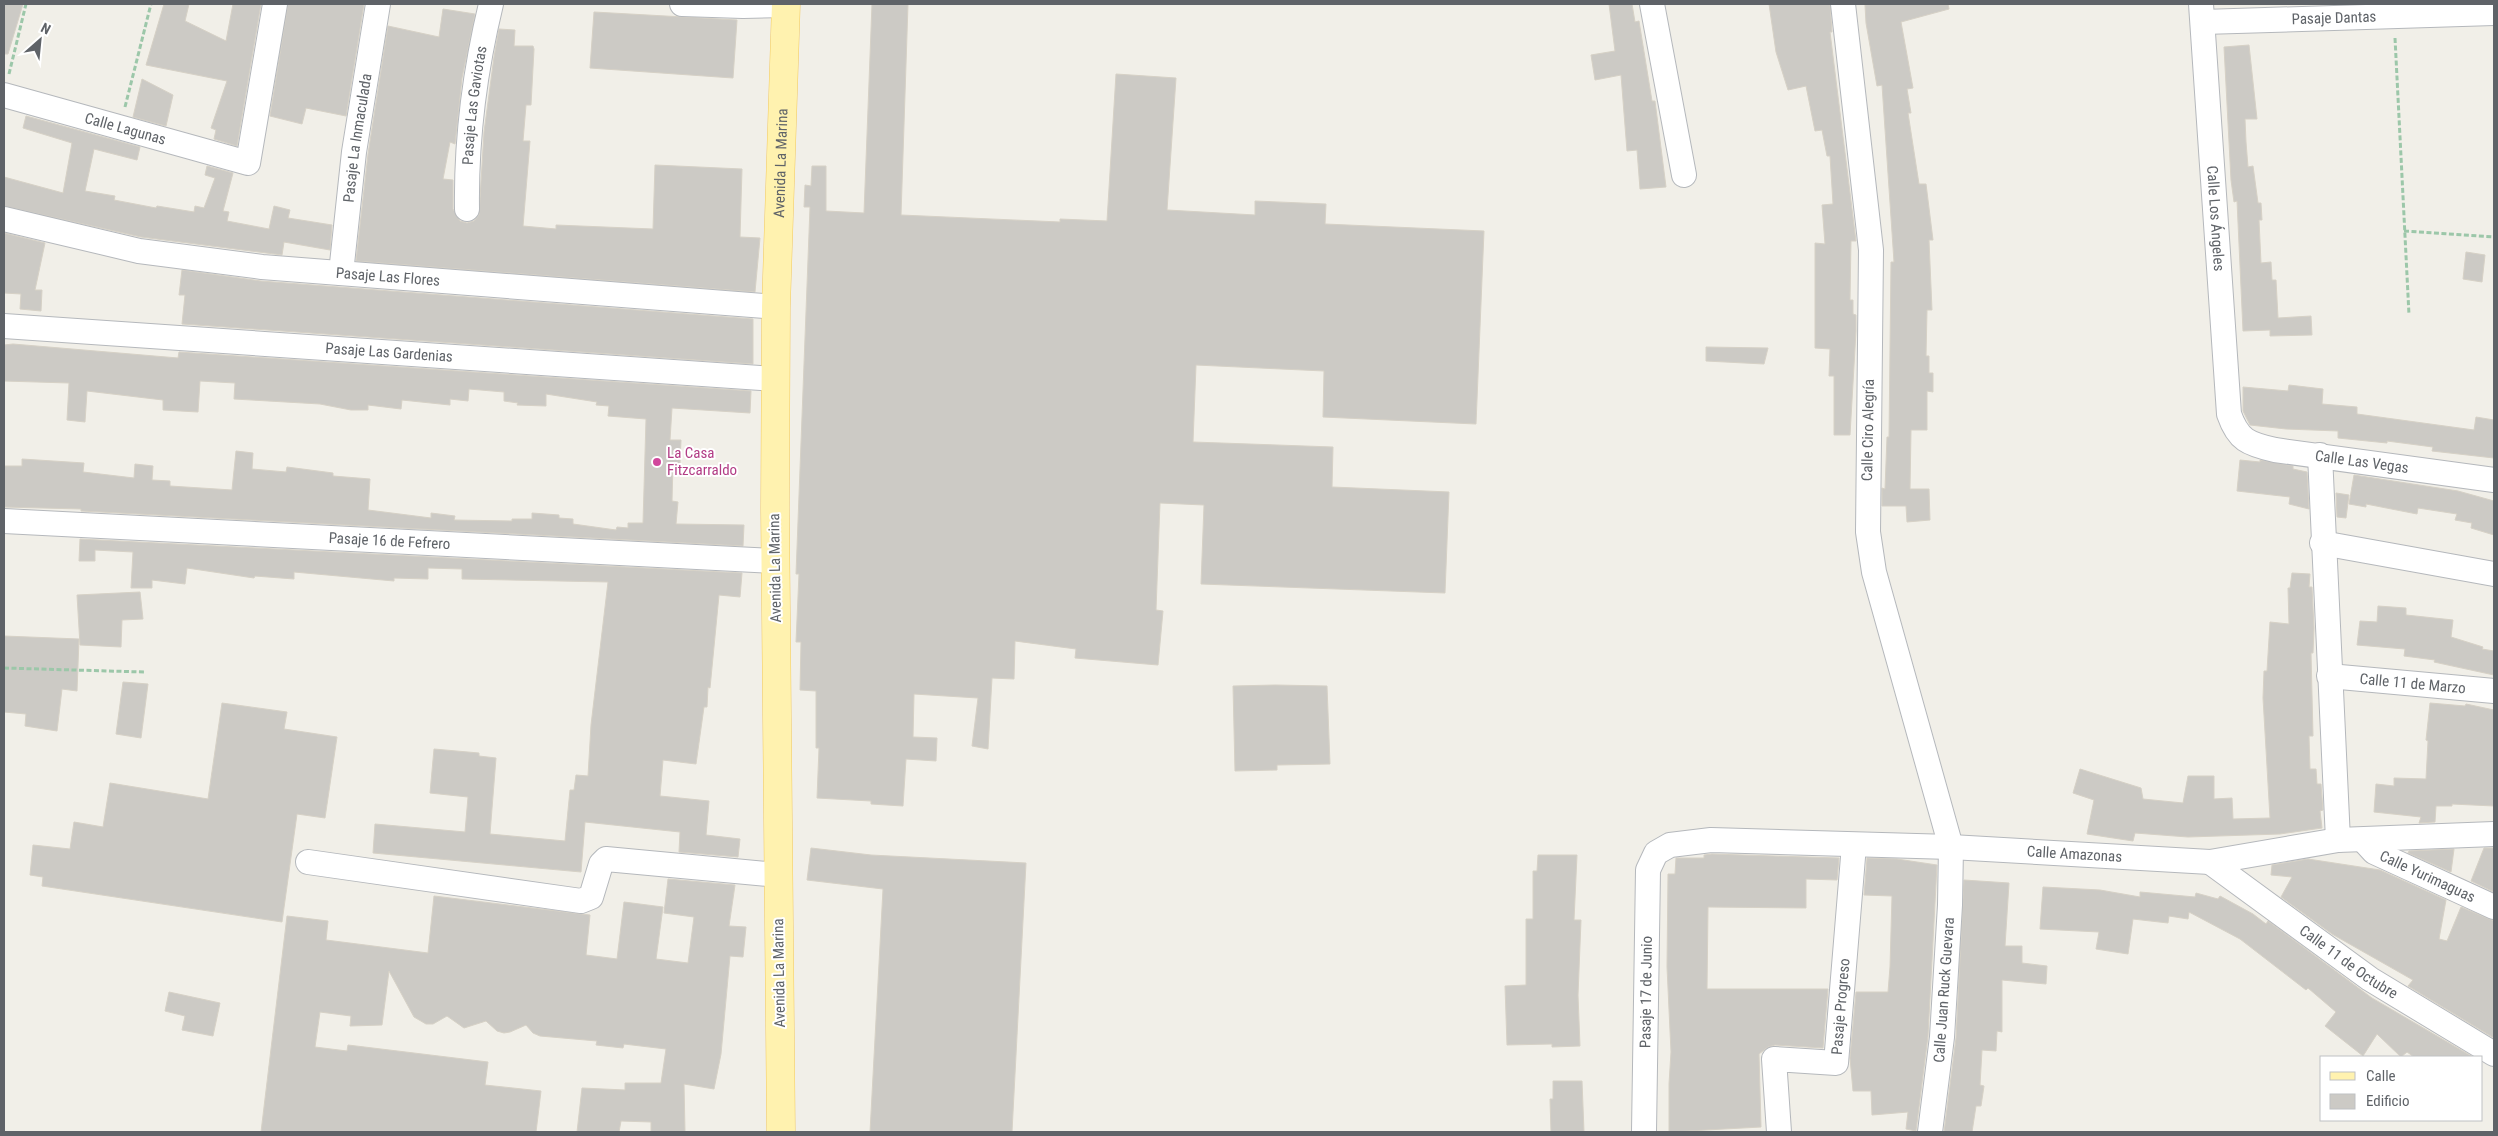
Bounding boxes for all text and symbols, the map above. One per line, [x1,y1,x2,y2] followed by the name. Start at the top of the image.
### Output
[2291,8,2377,28] street label: Pasaje Dantas
[15,15,65,65] north arrow
[38,19,53,37] text: N
[459,44,491,165] street label: Pasaje Las Gaviotas
[340,72,376,203] street label: Pasaje La Inmaculada
[770,108,792,218] street label: Avenida La Marina
[83,109,168,149] street label: Calle Lagunas
[2203,165,2228,272] street label: Calle Los Ángeles
[335,264,441,290] street label: Pasaje Las Flores
[325,339,454,366] street label: Pasaje Las Gardenias
[1858,379,1878,481] street label: Calle Ciro Alegría
[667,444,737,479] place label: La Casa Fitzcarraldo
[2314,447,2410,477] street label: Calle Las Vegas
[651,456,663,468] marker: La Casa Fitzcarraldo
[765,513,785,623] street label: Avenida La Marina
[328,529,451,553] street label: Pasaje 16 de Fefrero
[2359,670,2466,697] street label: Calle 11 de Marzo
[2026,842,2123,866] street label: Calle Amazonas
[2377,847,2478,906] street label: Calle Yurimaguas
[1930,917,1958,1063] street label: Calle Juan Ruck Guevara
[769,918,789,1028] street label: Avenida La Marina
[2296,921,2401,1003] street label: Calle 11 de Octubre
[1636,936,1656,1048] street label: Pasaje 17 de Junio
[1828,957,1854,1055] street label: Pasaje Progreso
[2320,1056,2483,1121] legend
[2366,1067,2396,1085] text: Calle
[2366,1092,2409,1110] text: Edificio

